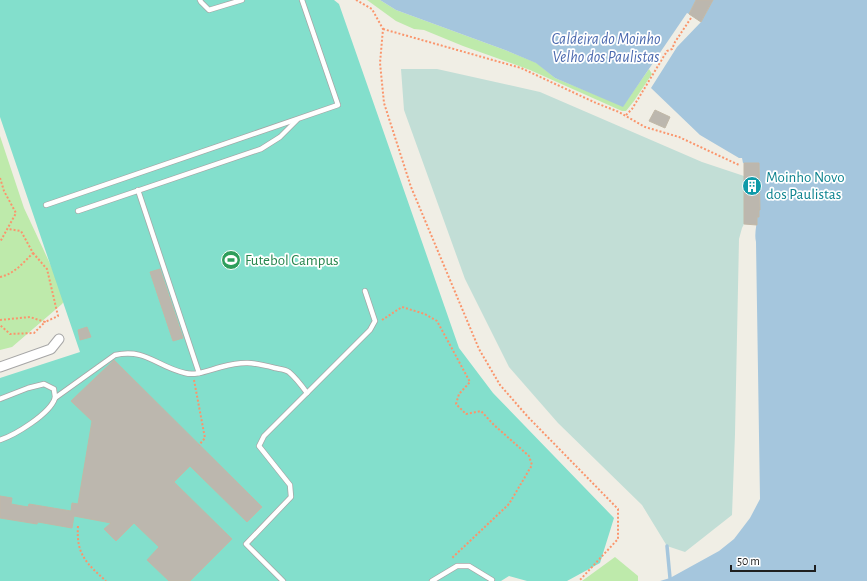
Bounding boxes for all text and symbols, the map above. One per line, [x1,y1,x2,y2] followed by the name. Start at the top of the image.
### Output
[551,31,661,65] water label: Caldeira do Moinho Velho dos Paulistas
[766,170,845,202] place label: Moinho Novo dos Paulistas
[741,175,763,197] building icon: Moinho Novo dos Paulistas
[220,249,242,271] sports icon: Futebol Campus
[245,253,339,268] place label: Futebol Campus
[731,547,815,573] scale bar
[737,555,760,567] text: 50 m

